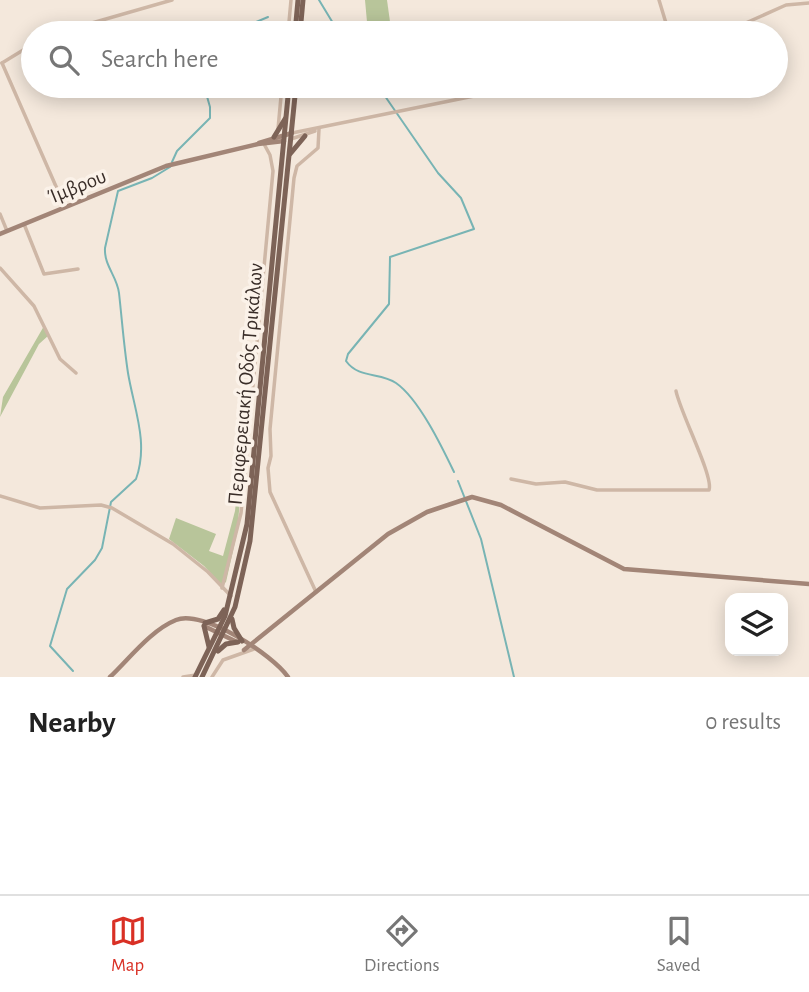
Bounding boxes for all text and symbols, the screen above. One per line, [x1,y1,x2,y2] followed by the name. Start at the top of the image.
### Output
[21,21,788,98] search box
[45,41,83,79] icon: search
[101,46,219,72] text: Search here
[45,165,109,208] street label: Ίμβρου
[224,262,267,506] street label: Περιφερειακή Οδός Τρικάλων
[725,593,788,656] map controls
[725,593,788,656] button: layers
[28,708,116,738] text: Nearby
[705,711,781,734] text: 0 results
[109,912,147,977] tab: Map
[364,912,440,977] tab: Directions
[657,912,700,977] tab: Saved

